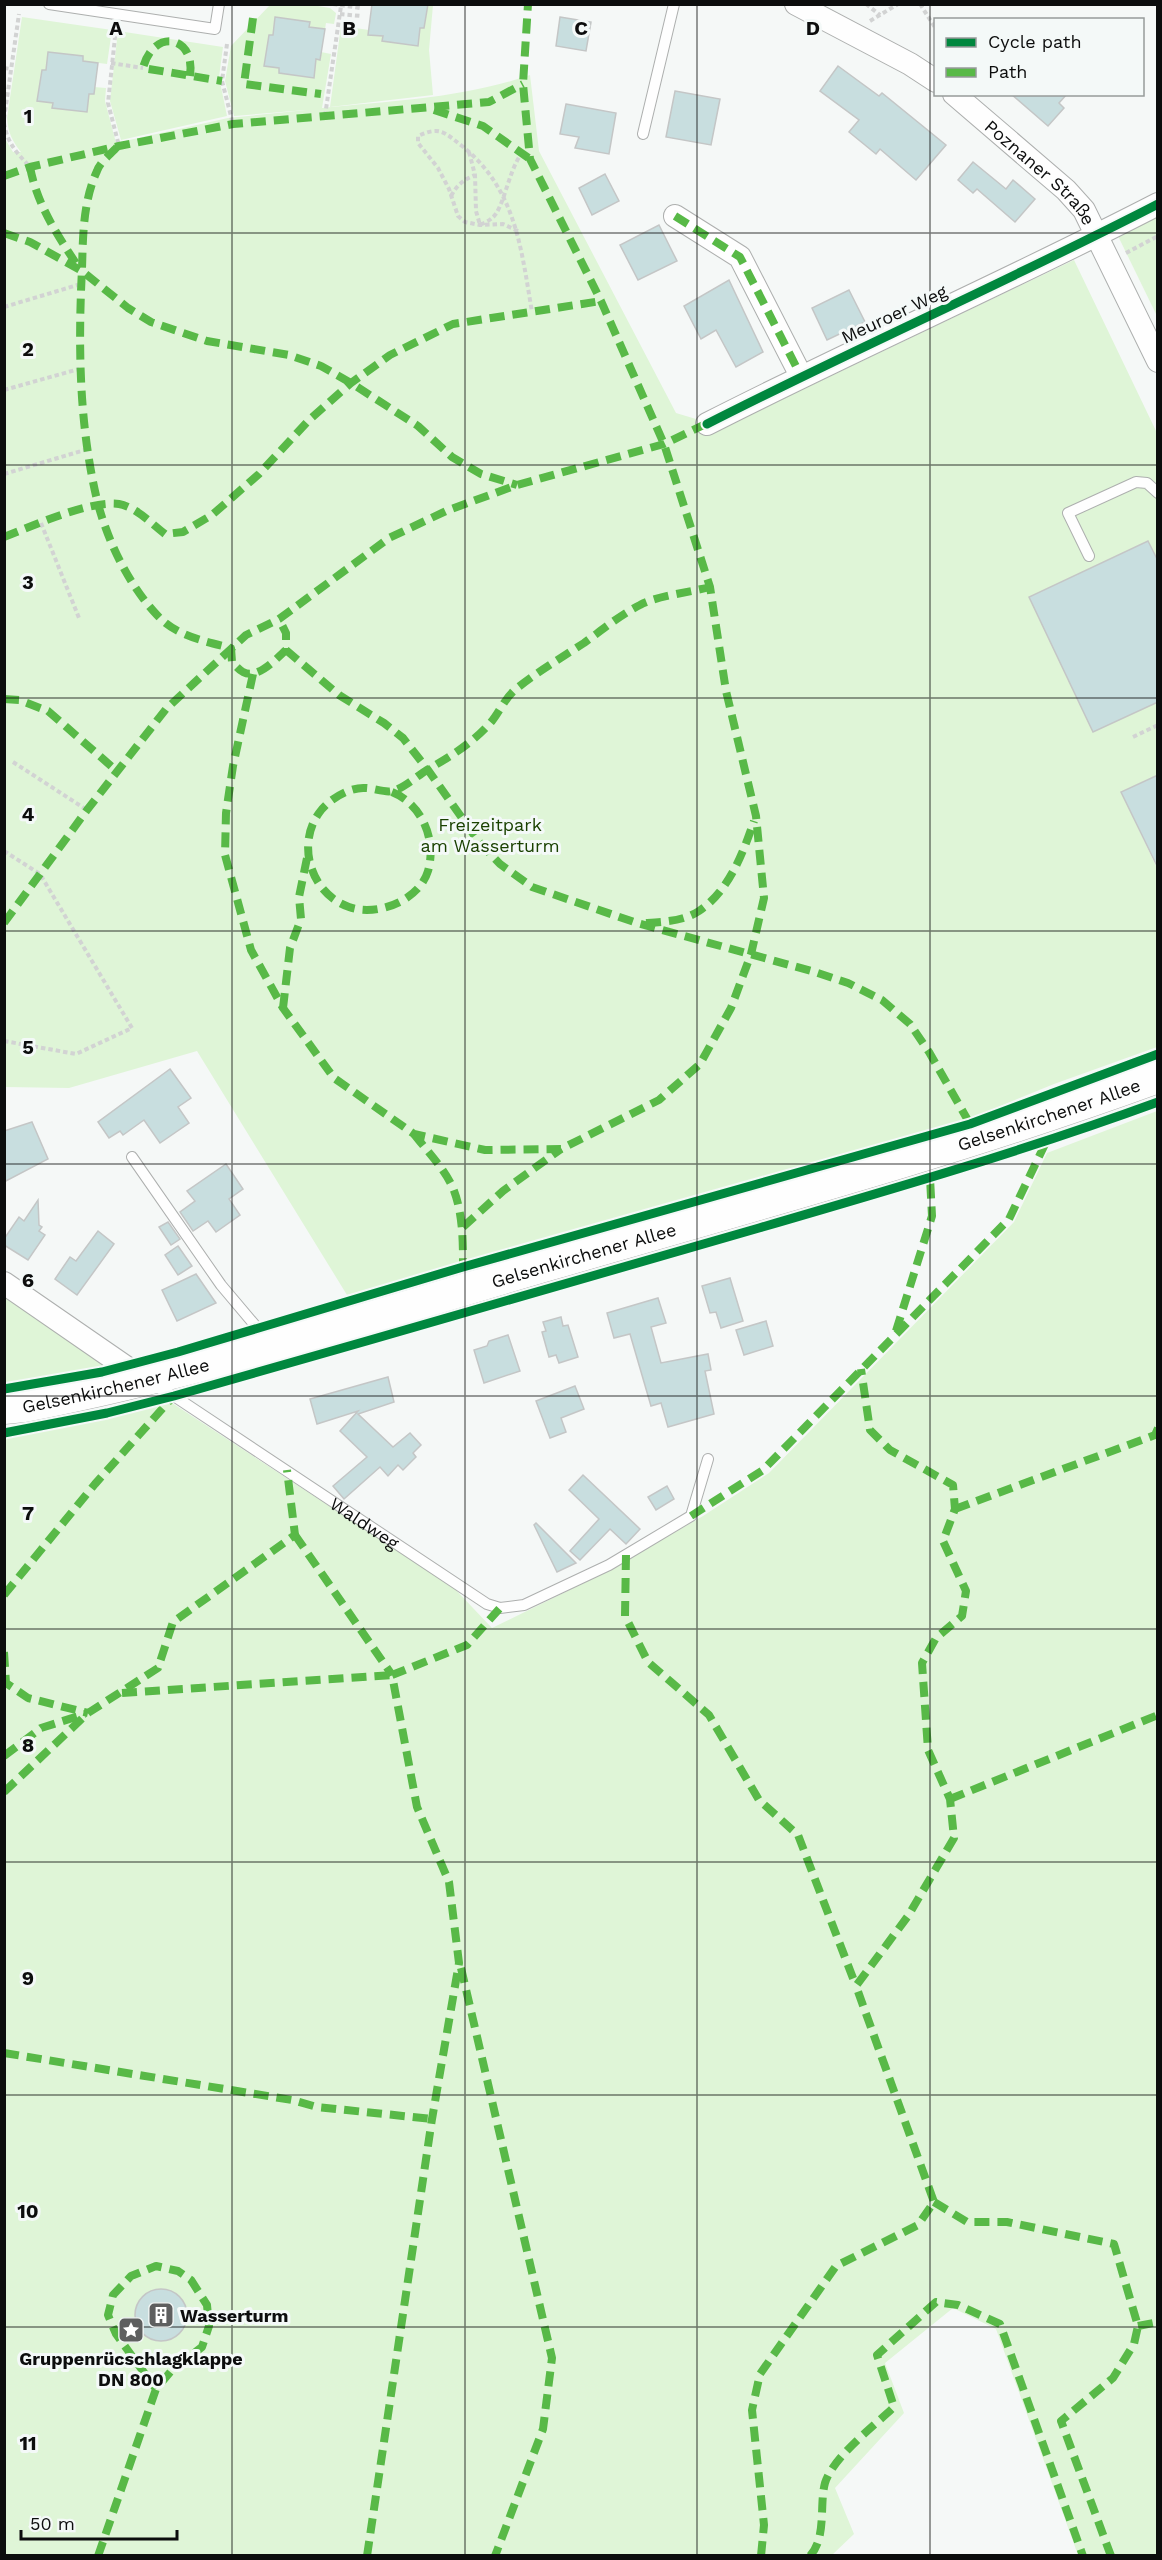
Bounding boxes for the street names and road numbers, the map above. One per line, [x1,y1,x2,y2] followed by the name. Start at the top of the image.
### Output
[981,115,1100,228] street label: Poznaner Straße
[838,280,951,348] street label: Meuroer Weg
[955,1074,1143,1154] street label: Gelsenkirchener Allee
[489,1218,678,1292] street label: Gelsenkirchener Allee
[20,1353,211,1417] street label: Gelsenkirchener Allee
[326,1492,404,1553] street label: Waldweg

